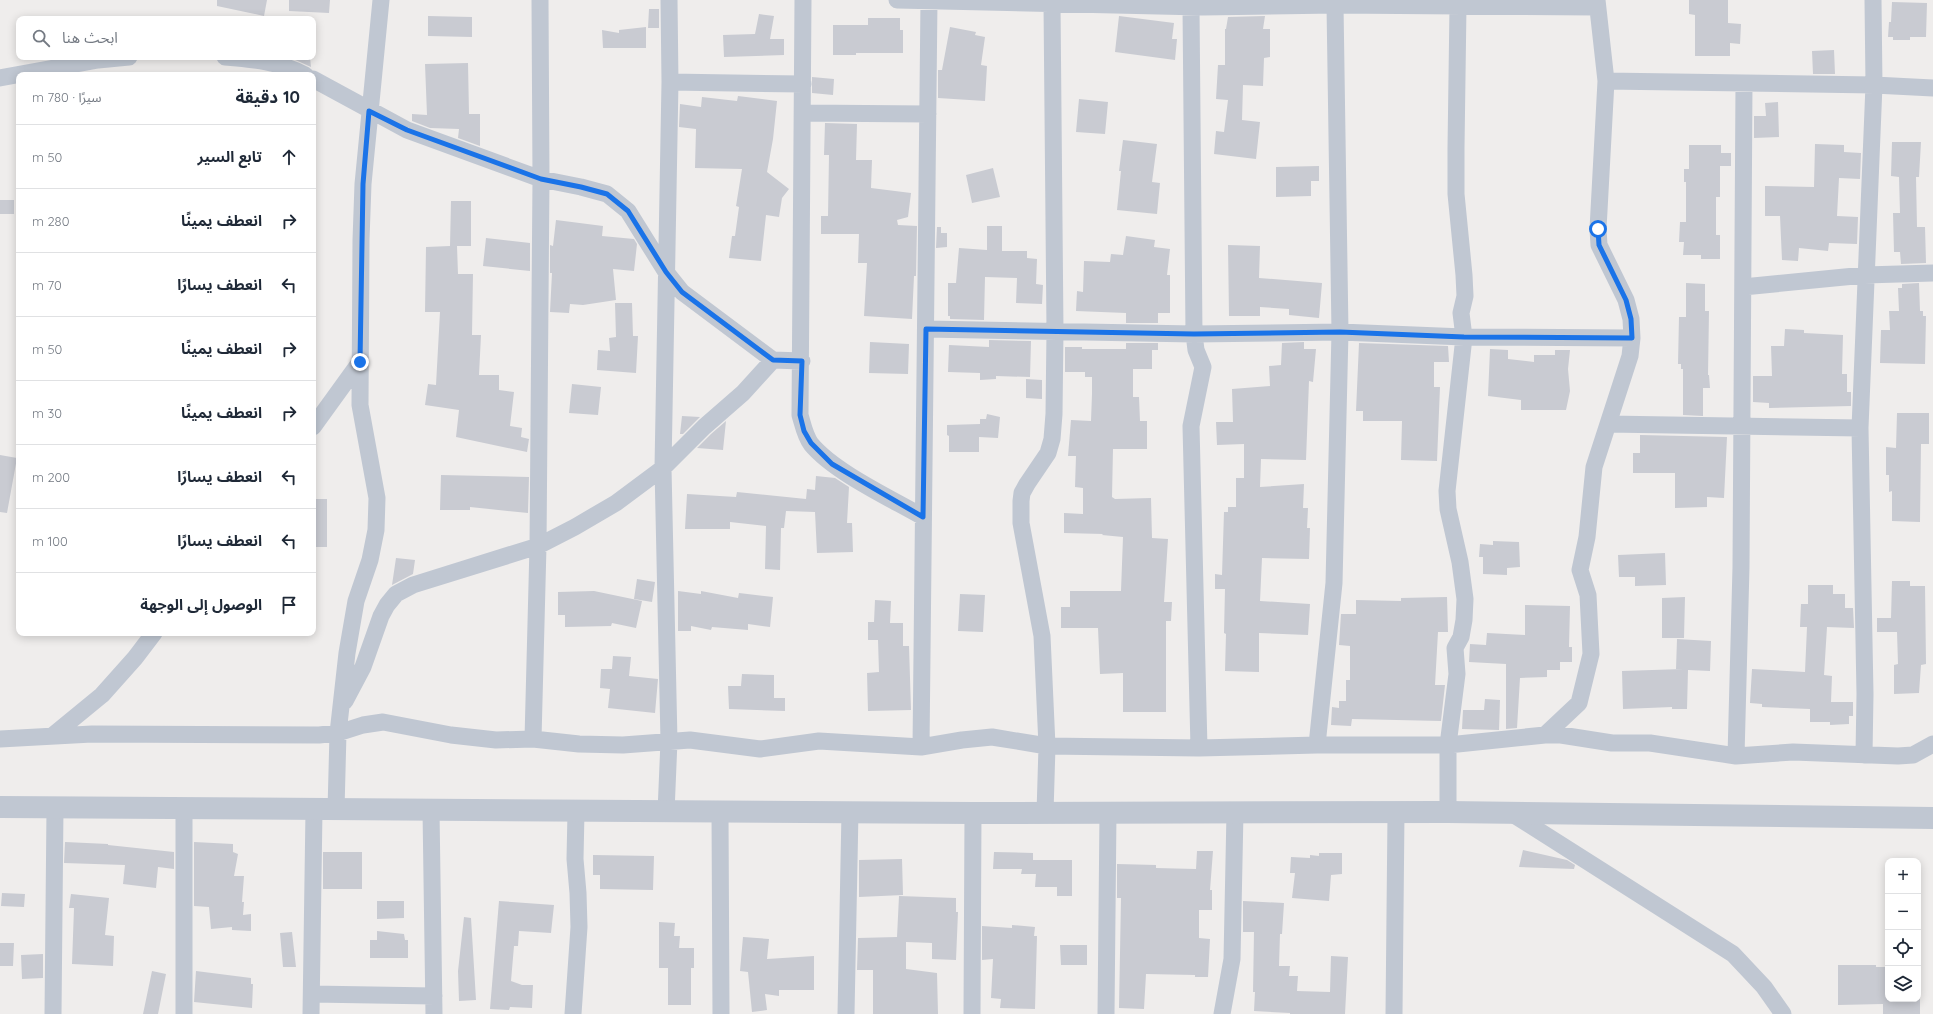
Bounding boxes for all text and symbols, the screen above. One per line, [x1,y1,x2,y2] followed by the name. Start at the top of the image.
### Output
[16,16,316,60] search box
[30,27,52,49] icon: search
[62,28,118,47] text: ابحث هنا
[235,86,300,107] text: 10 دقيقة
[32,89,101,105] text: سيرًا · 780 m
[278,146,300,168] icon: ahead
[198,147,262,166] text: تابع السير
[32,149,62,165] text: 50 m
[278,210,300,232] icon: right
[181,211,262,230] text: انعطف يمينًا
[32,213,69,229] text: 280 m
[1589,220,1607,238] route start
[278,274,300,296] icon: left
[177,275,262,294] text: انعطف يسارًا
[32,277,62,293] text: 70 m
[278,338,300,360] icon: right
[181,339,262,358] text: انعطف يمينًا
[32,341,62,357] text: 50 m
[351,353,369,371] route end
[278,402,300,424] icon: right
[181,403,262,422] text: انعطف يمينًا
[32,405,62,421] text: 30 m
[278,466,300,488] icon: left
[177,467,262,486] text: انعطف يسارًا
[32,469,70,485] text: 200 m
[278,530,300,552] icon: left
[177,531,262,550] text: انعطف يسارًا
[32,533,68,549] text: 100 m
[278,594,300,616] icon: arrive
[140,595,262,614] text: الوصول إلى الوجهة
[1885,858,1921,1002] map controls
[1885,858,1921,894] button: +
[1885,894,1921,930] button: −
[1885,930,1921,966] button: locate
[1885,966,1921,1002] button: layers

